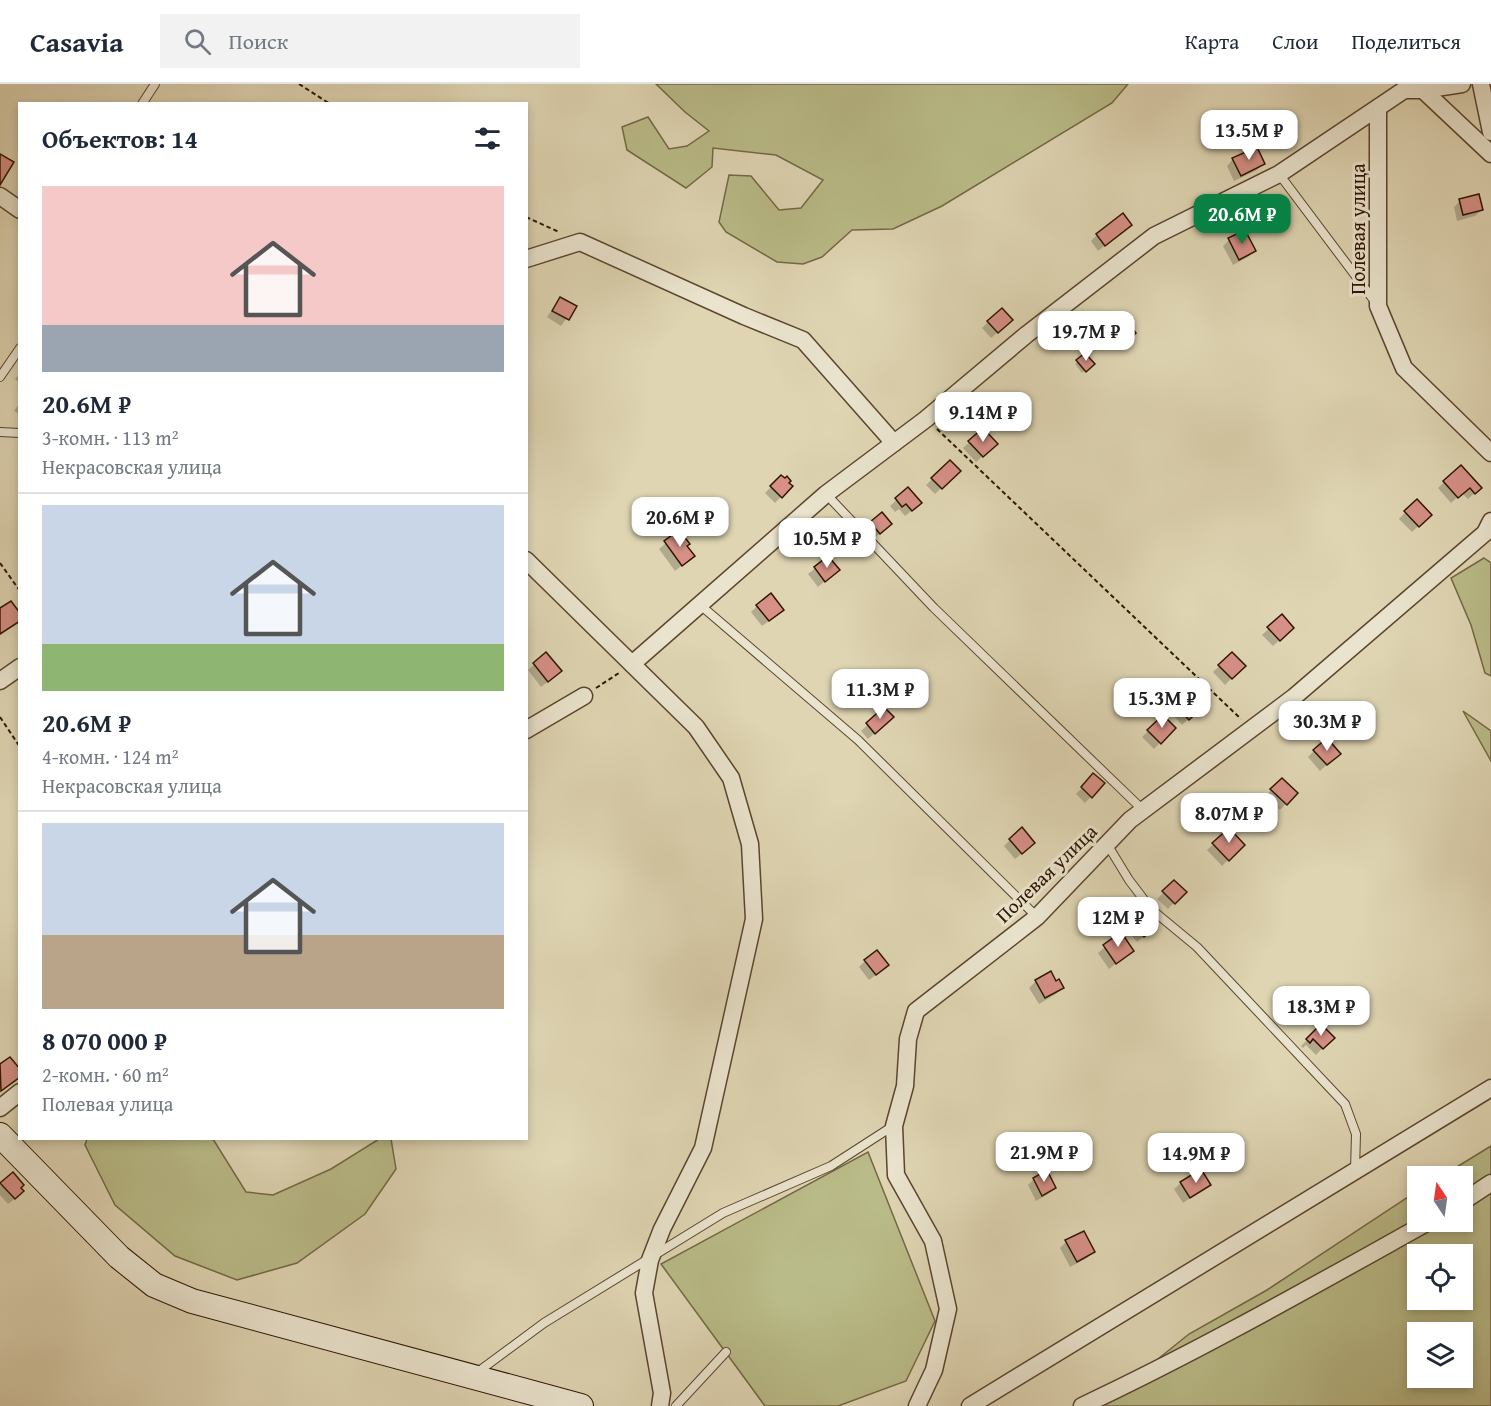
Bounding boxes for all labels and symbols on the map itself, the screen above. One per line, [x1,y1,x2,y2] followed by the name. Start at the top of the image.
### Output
[1194,110,1304,161] pin: 13.5M ₽
[1343,163,1372,295] street label: Полевая улица
[1187,194,1297,245] pin: 20.6M ₽
[1031,311,1141,362] pin: 19.7M ₽
[928,392,1038,443] pin: 9.14M ₽
[625,497,735,548] pin: 20.6M ₽
[772,518,882,569] pin: 10.5M ₽
[825,669,935,720] pin: 11.3M ₽
[1107,678,1217,729] pin: 15.3M ₽
[1272,701,1382,752] pin: 30.3M ₽
[1174,793,1284,844] pin: 8.07M ₽
[989,817,1104,929] street label: Полевая улица
[1076,897,1160,948] pin: 12M ₽
[1266,986,1376,1037] pin: 18.3M ₽
[989,1132,1099,1183] pin: 21.9M ₽
[1141,1133,1251,1184] pin: 14.9M ₽
[1407,1166,1473,1232] north arrow

